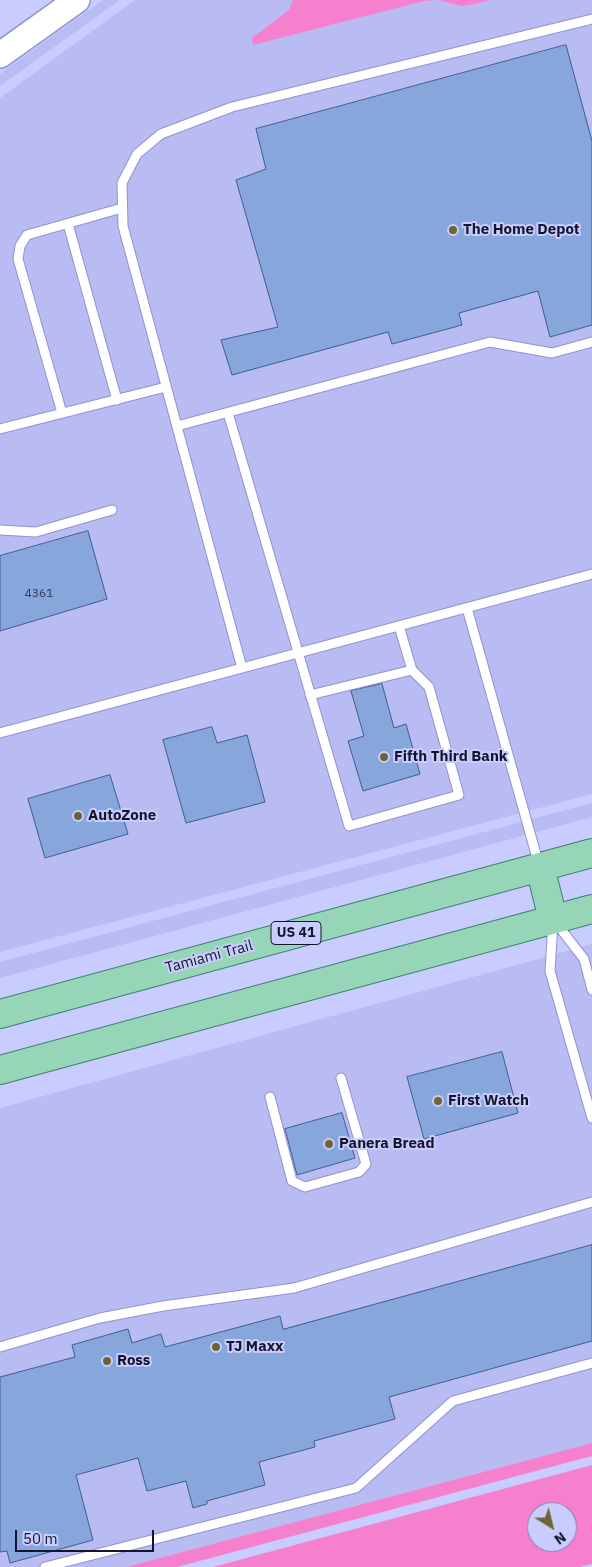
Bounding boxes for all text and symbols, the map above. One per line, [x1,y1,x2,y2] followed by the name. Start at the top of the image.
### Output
[463,221,579,239] place label: The Home Depot
[447,224,459,236] marker: The Home Depot
[25,587,53,601] house number: 4361
[394,748,507,766] place label: Fifth Third Bank
[378,751,390,763] marker: Fifth Third Bank
[88,807,156,825] place label: AutoZone
[72,810,84,822] marker: AutoZone
[271,921,321,944] road number: US 41
[163,937,255,977] street label: Tamiami Trail
[448,1092,529,1110] place label: First Watch
[432,1095,444,1107] marker: First Watch
[339,1135,435,1153] place label: Panera Bread
[323,1138,335,1150] marker: Panera Bread
[226,1338,283,1356] place label: TJ Maxx
[210,1341,222,1353] marker: TJ Maxx
[117,1352,150,1370] place label: Ross
[101,1355,113,1367] marker: Ross
[527,1502,577,1552] north arrow
[18,1520,156,1552] scale bar
[551,1528,570,1549] text: N
[23,1529,58,1548] text: 50 m

